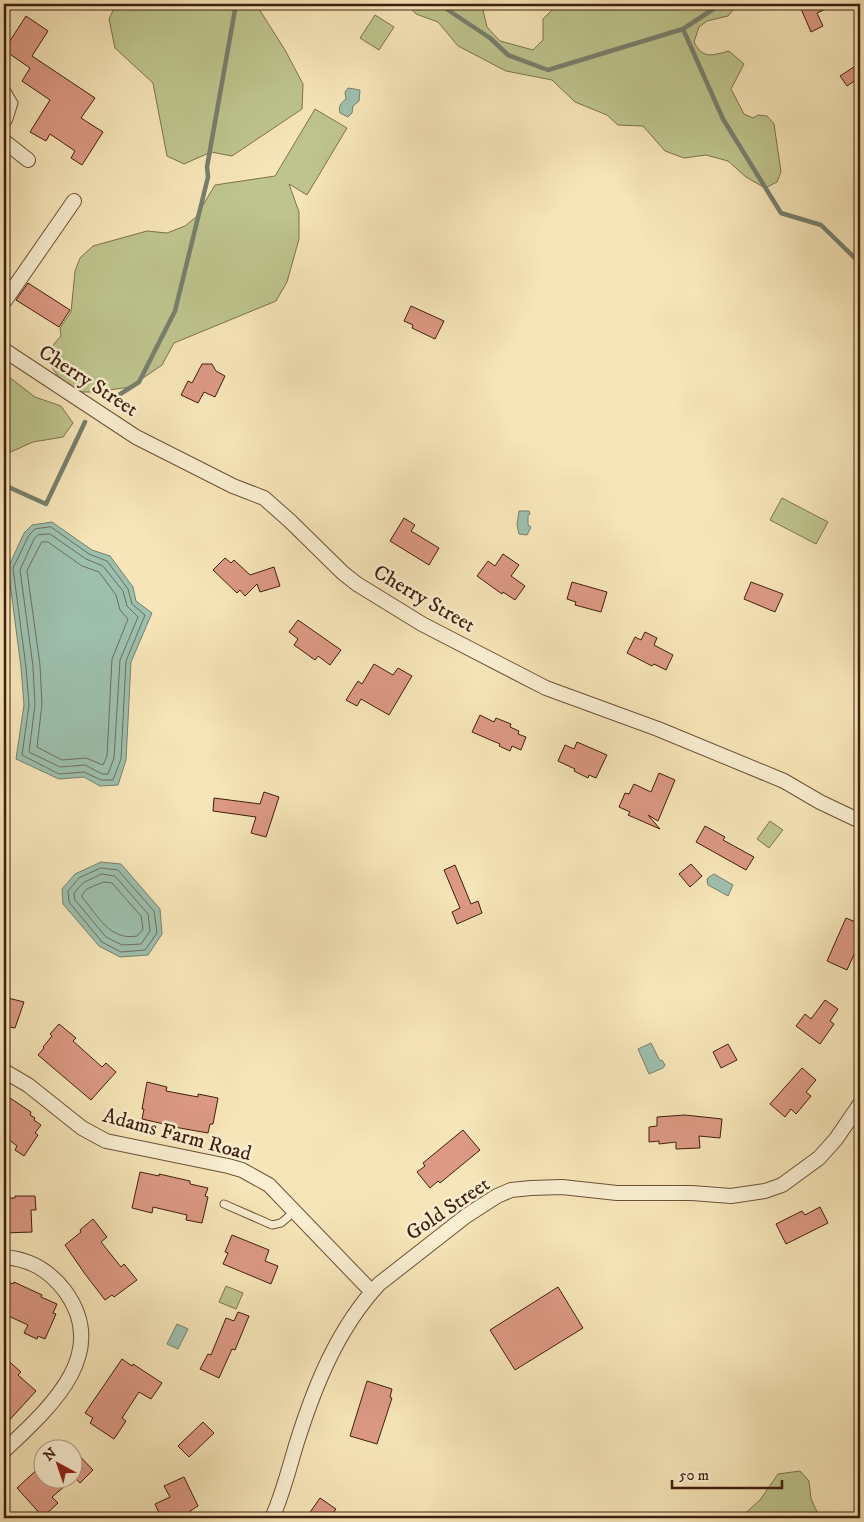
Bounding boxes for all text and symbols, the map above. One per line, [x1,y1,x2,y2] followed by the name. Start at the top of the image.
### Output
[33,339,143,423] street label: Cherry Street
[368,559,480,639] street label: Cherry Street
[100,1103,255,1167] street label: Adams Farm Road
[401,1171,495,1247] street label: Gold Street
[32,1440,82,1490] north arrow
[40,1444,61,1465] text: N
[672,1457,782,1489] scale bar
[679,1466,709,1485] text: 50 m

